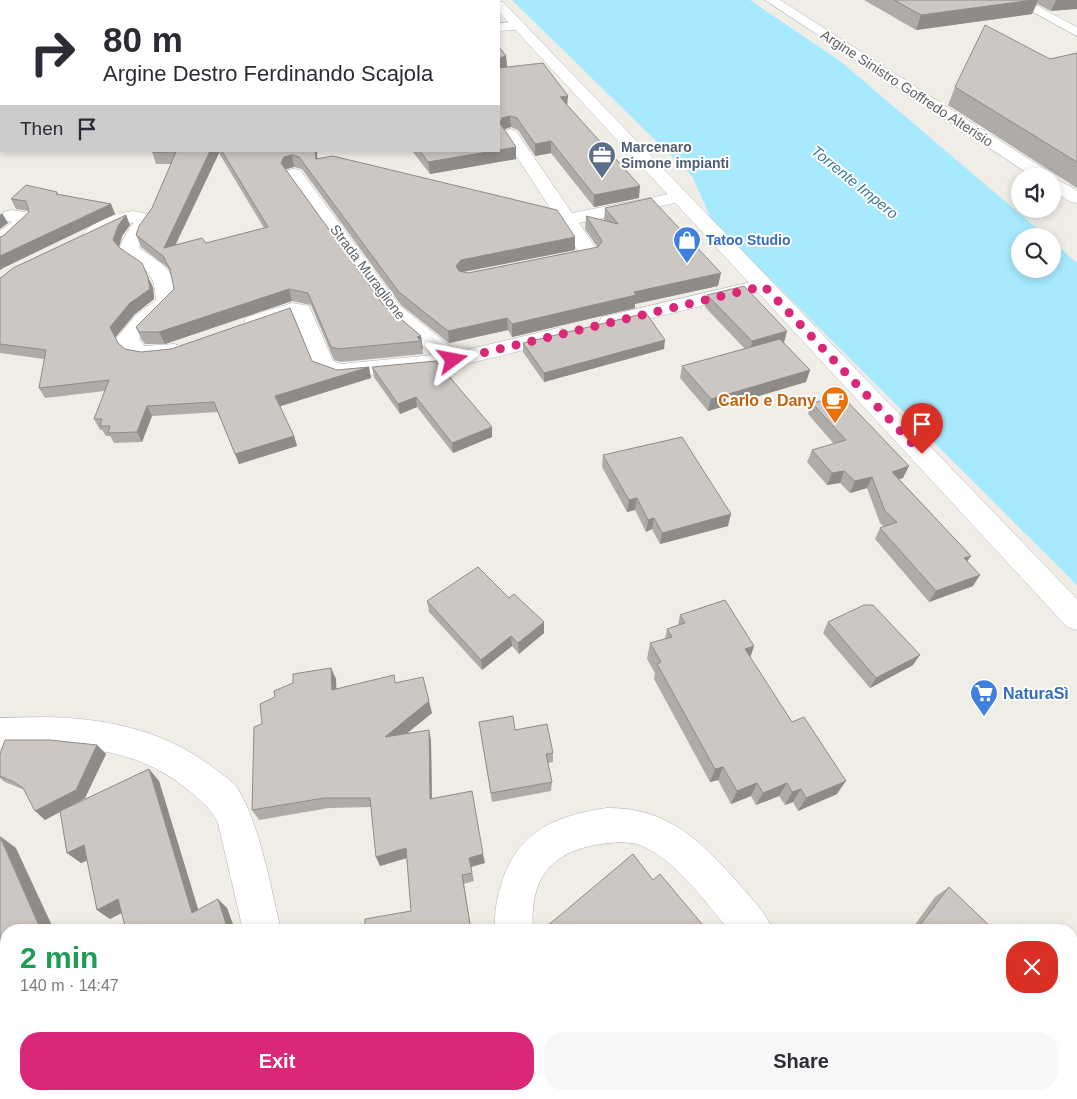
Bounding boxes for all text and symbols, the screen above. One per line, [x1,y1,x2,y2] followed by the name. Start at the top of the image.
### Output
[20,20,85,85] icon: right
[103,20,183,59] text: 80 m
[818,26,996,150] street label: Argine Sinistro Goffredo Alterisio
[103,61,433,86] text: Argine Destro Ferdinando Scajola
[73,115,101,143] icon: arrive
[20,118,63,139] text: Then
[621,139,729,171] place label: Marcenaro Simone impianti
[587,140,617,179] office icon: Marcenaro Simone impianti
[808,142,902,222] water label: Torrente Impero
[1011,168,1061,278] map controls
[1011,168,1061,218] button: sound
[327,222,409,323] street label: Strada Muraglione
[672,225,702,264] shop icon: Tatoo Studio
[1011,228,1061,278] button: search
[706,232,791,248] place label: Tatoo Studio
[426,333,478,385] position arrow
[820,385,850,424] cafe icon: Carlo e Dany
[718,392,816,409] place label: Carlo e Dany
[901,403,943,454] pin
[908,410,936,438] icon: arrive
[969,678,999,717] supermarket icon: NaturaSì
[1003,685,1069,702] place label: NaturaSì
[20,941,98,974] text: 2 min
[1006,941,1058,993] button: close
[20,977,119,994] text: 140 m · 14:47
[20,1032,534,1090] button: Exit
[544,1032,1058,1090] button: Share

